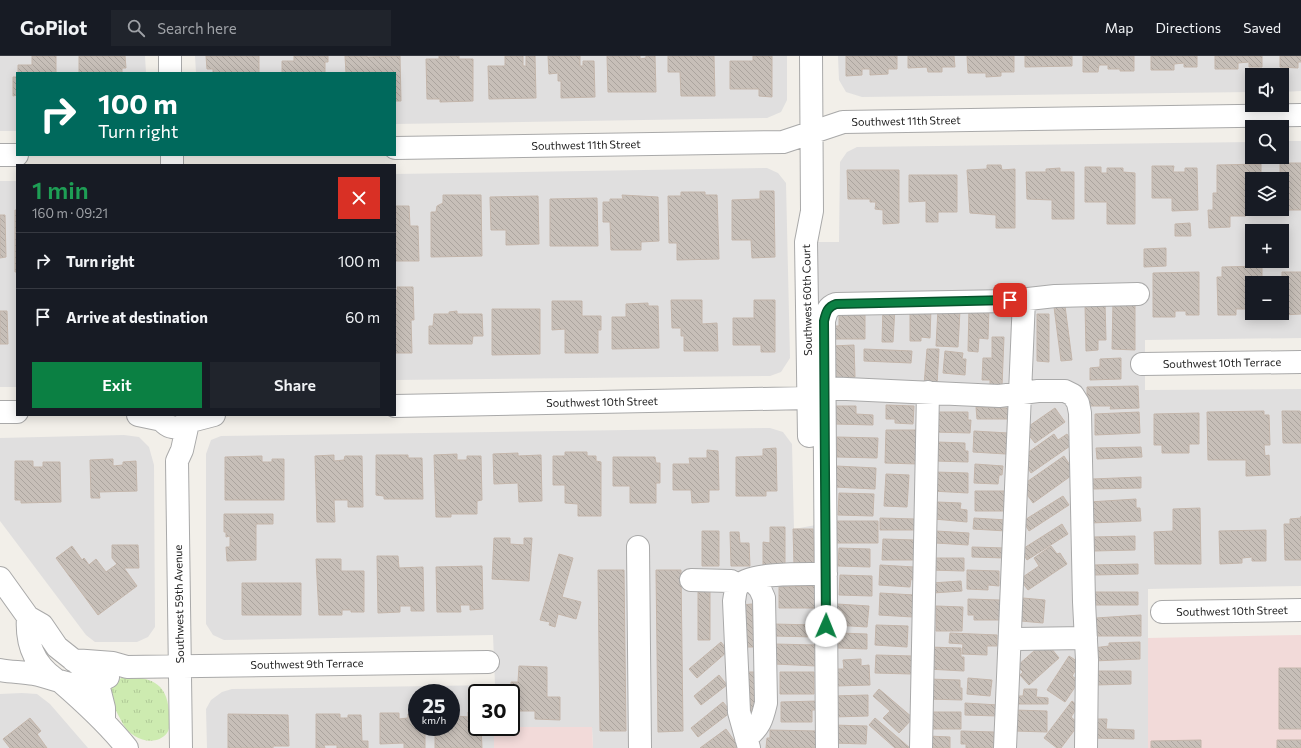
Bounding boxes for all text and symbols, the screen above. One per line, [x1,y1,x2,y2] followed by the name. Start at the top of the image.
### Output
[111,10,391,46] search box
[20,16,87,39] text: GoPilot
[125,17,147,39] icon: search
[157,19,237,37] text: Search here
[1105,19,1134,36] text: Map
[1156,19,1221,36] text: Directions
[1243,19,1281,36] text: Saved
[1245,68,1289,320] map controls
[1245,68,1289,112] button: sound
[98,86,178,120] text: 100 m
[32,88,84,140] icon: right
[851,113,961,128] street label: Southwest 11th Street
[98,120,178,142] text: Turn right
[1245,120,1289,164] button: search
[531,137,641,152] street label: Southwest 11th Street
[1245,172,1289,216] button: layers
[32,175,89,204] text: 1 min
[338,177,380,219] button: close
[32,205,108,221] text: 160 m · 09:21
[1245,224,1289,268] button: +
[799,244,814,356] street label: Southwest 60th Court
[32,250,54,272] icon: right
[66,252,135,270] text: Turn right
[338,252,380,270] text: 100 m
[1245,276,1289,320] button: −
[993,283,1027,317] pin
[999,289,1021,311] icon: arrive
[32,306,54,328] icon: arrive
[66,308,208,326] text: Arrive at destination
[345,308,380,326] text: 60 m
[1163,355,1281,370] street label: Southwest 10th Terrace
[32,362,202,408] button: Exit
[210,362,380,408] button: Share
[546,394,658,409] street label: Southwest 10th Street
[171,544,186,663] street label: Southwest 59th Avenue
[1176,603,1288,618] street label: Southwest 10th Street
[805,605,847,647] position arrow
[250,656,364,671] street label: Southwest 9th Terrace
[468,684,520,736] speed limit sign: 30
[422,693,446,717] text: 25
[422,714,446,726] text: km/h

